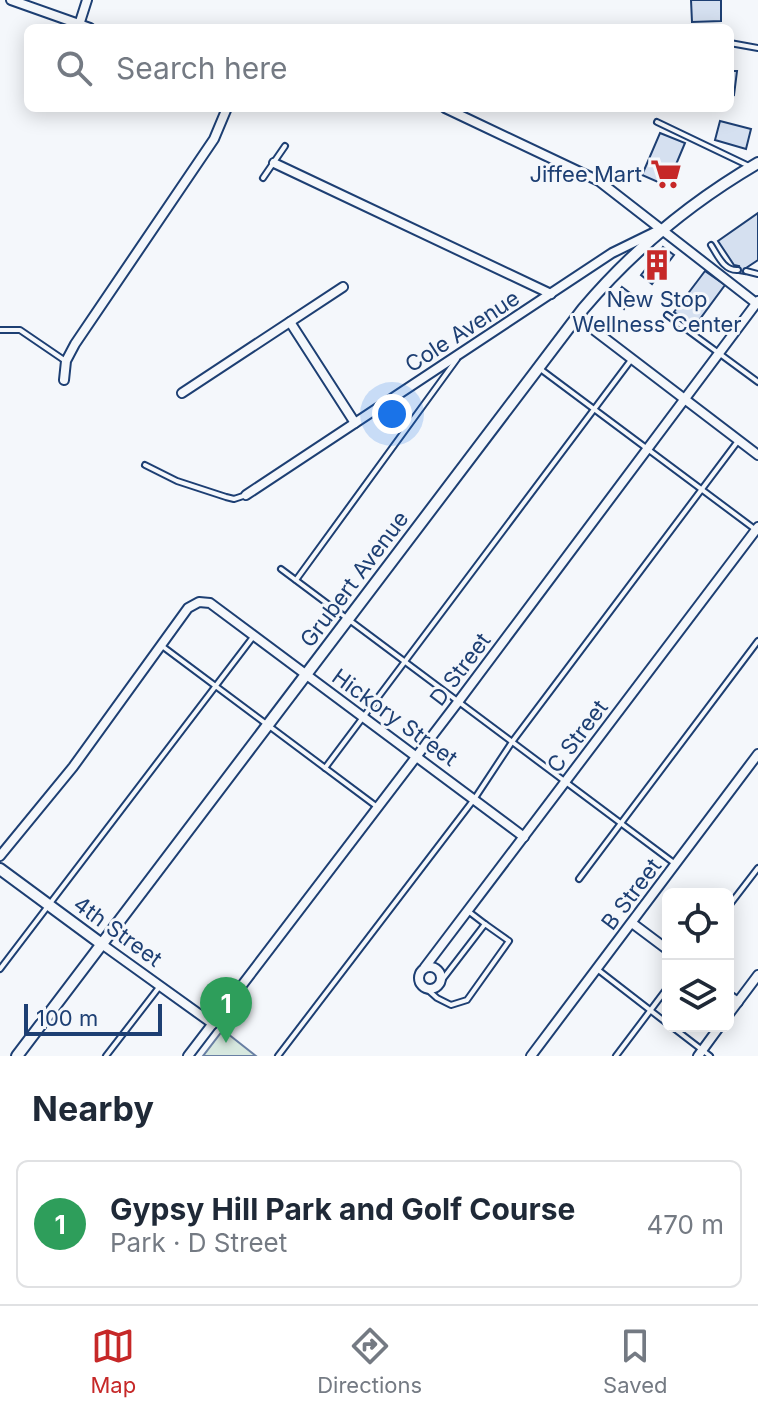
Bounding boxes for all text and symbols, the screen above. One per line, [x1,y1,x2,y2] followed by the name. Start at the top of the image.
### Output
[24,24,734,112] search box
[52,46,96,90] icon: search
[116,50,288,86] text: Search here
[649,157,683,191] supermarket icon: Jiffee Mart
[529,161,642,187] place label: Jiffee Mart
[640,248,674,282] building icon: New Stop Wellness Center
[400,284,524,378] street label: Cole Avenue
[572,286,742,337] place label: New Stop Wellness Center
[372,394,412,434] your location
[294,506,414,652] street label: Grubert Avenue
[424,628,496,710] street label: D Street
[327,663,463,771] street label: Hickory Street
[541,694,613,778] street label: C Street
[596,853,666,935] street label: B Street
[662,888,734,1032] map controls
[662,888,734,960] button: locate
[69,890,167,972] street label: 4th Street
[662,960,734,1032] button: layers
[200,977,252,1043] pin: 1
[24,1000,162,1036] scale bar
[36,1005,98,1031] text: 100 m
[32,1088,154,1129] text: Nearby
[110,1191,575,1227] text: Gypsy Hill Park and Golf Course
[54,1209,66,1240] text: 1
[646,1209,724,1240] text: 470 m
[110,1227,287,1258] text: Park · D Street
[91,1324,136,1398] tab: Map
[317,1324,422,1398] tab: Directions
[603,1324,667,1398] tab: Saved

